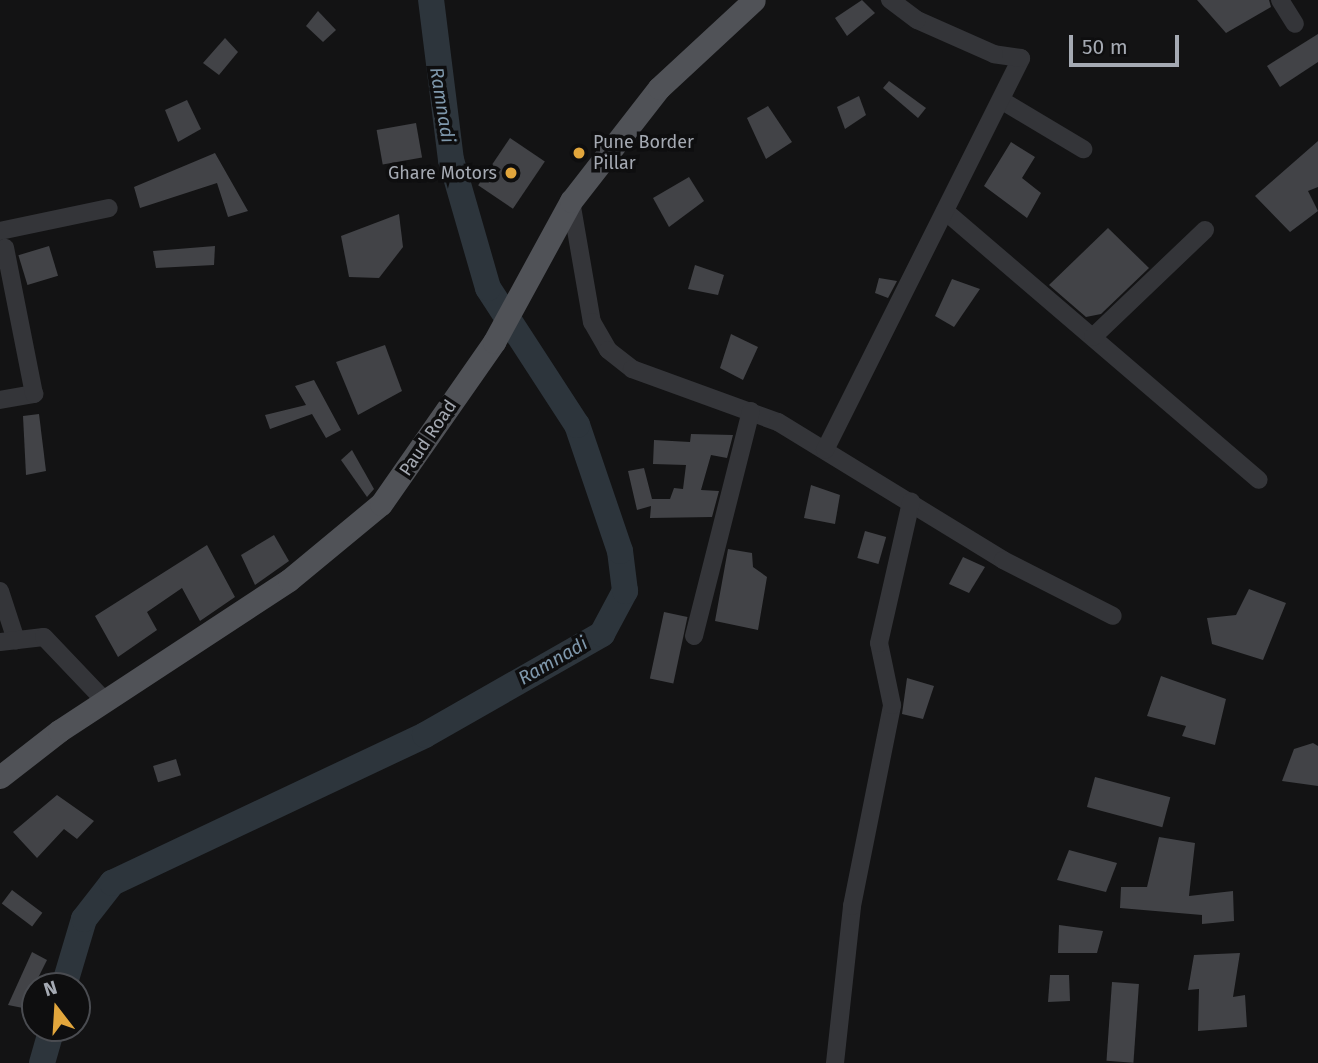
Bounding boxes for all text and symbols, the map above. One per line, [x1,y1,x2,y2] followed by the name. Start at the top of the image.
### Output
[1073,21,1183,65] scale bar
[1082,34,1128,60] text: 50 m
[425,66,459,144] water label: Ramnadi
[593,132,694,174] place label: Pune Border Pillar
[571,145,587,161] marker: Pune Border Pillar
[388,162,497,184] place label: Ghare Motors
[503,165,519,181] marker: Ghare Motors
[395,396,461,480] street label: Paud Road
[514,632,592,690] water label: Ramnadi
[21,972,91,1042] north arrow
[41,976,60,1001] text: N

